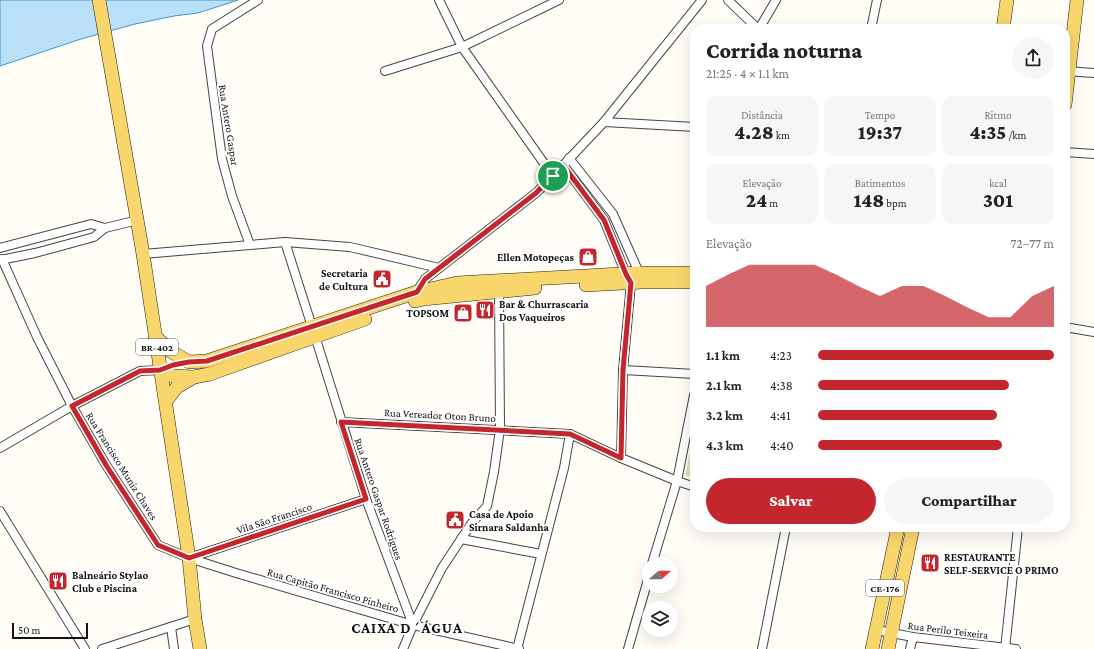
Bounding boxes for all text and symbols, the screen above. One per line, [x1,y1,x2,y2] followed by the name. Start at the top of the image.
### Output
[1012,37,1054,79] button: share
[706,38,862,63] text: Corrida noturna
[706,66,789,81] text: 21:25 · 4 × 1.1 km
[216,84,241,167] street label: Rua Antero Gaspar
[741,109,783,121] text: Distância
[865,109,895,121] text: Tempo
[985,109,1011,121] text: Ritmo
[734,121,774,143] text: 4.28
[858,121,902,143] text: 19:37
[970,121,1006,143] text: 4:35
[774,129,790,141] text: km
[1006,129,1026,141] text: /km
[536,159,570,193] pin
[542,165,564,187] icon: arrive
[743,177,781,189] text: Elevação
[855,177,905,189] text: Batimentos
[989,177,1007,189] text: kcal
[746,189,767,211] text: 24
[853,189,884,211] text: 148
[983,189,1013,211] text: 301
[767,197,778,209] text: m
[884,197,907,209] text: bpm
[706,236,752,251] text: Elevação
[1011,236,1054,251] text: 72–77 m
[577,246,599,268] shop icon: Ellen Motopeças
[497,251,575,263] place label: Ellen Motopeças
[319,267,369,292] place label: Secretaria de Cultura
[371,268,393,290] public building icon: Secretaria de Cultura
[499,298,589,323] place label: Bar & Churrascaria Dos Vaqueiros
[474,299,496,321] restaurant icon: Bar & Churrascaria Dos Vaqueiros
[452,302,474,324] shop icon: TOPSOM
[406,307,449,319] place label: TOPSOM
[136,339,178,355] road number: BR-402
[706,348,740,363] text: 1.1 km
[770,348,792,363] text: 4:23
[706,378,742,393] text: 2.1 km
[770,378,793,393] text: 4:38
[384,406,497,424] street label: Rua Vereador Oton Bruno
[706,408,743,423] text: 3.2 km
[770,408,791,423] text: 4:41
[84,410,160,522] street label: Rua Francisco Muniz Chaves
[352,436,406,562] street label: Rua Antero Gaspar Rodrigues
[706,438,744,453] text: 4.3 km
[770,438,794,453] text: 4:40
[706,478,876,524] button: Salvar
[884,478,1054,524] button: Compartilhar
[235,500,314,536] street label: Vila São Francisco
[469,508,550,533] place label: Casa de Apoio Sirnara Saldanha
[444,509,466,531] public building icon: Casa de Apoio Sirnara Saldanha
[944,551,1059,576] place label: RESTAURANTE SELF-SERVICE O PRIMO
[919,552,941,574] restaurant icon: RESTAURANTE SELF-SERVICE O PRIMO
[642,557,678,593] north arrow
[642,557,678,637] map controls
[266,565,401,616] street label: Rua Capitão Francisco Pinheiro
[72,569,149,594] place label: Balneário Stylao Club e Piscina
[47,570,69,592] restaurant icon: Balneário Stylao Club e Piscina
[866,580,904,596] road number: CE-176
[642,601,678,637] button: layers
[907,619,989,641] street label: Rua Perilo Teixeira
[351,620,463,636] district label: CAIXA D´ÁGUA
[12,621,88,640] scale bar
[18,624,40,636] text: 50 m

